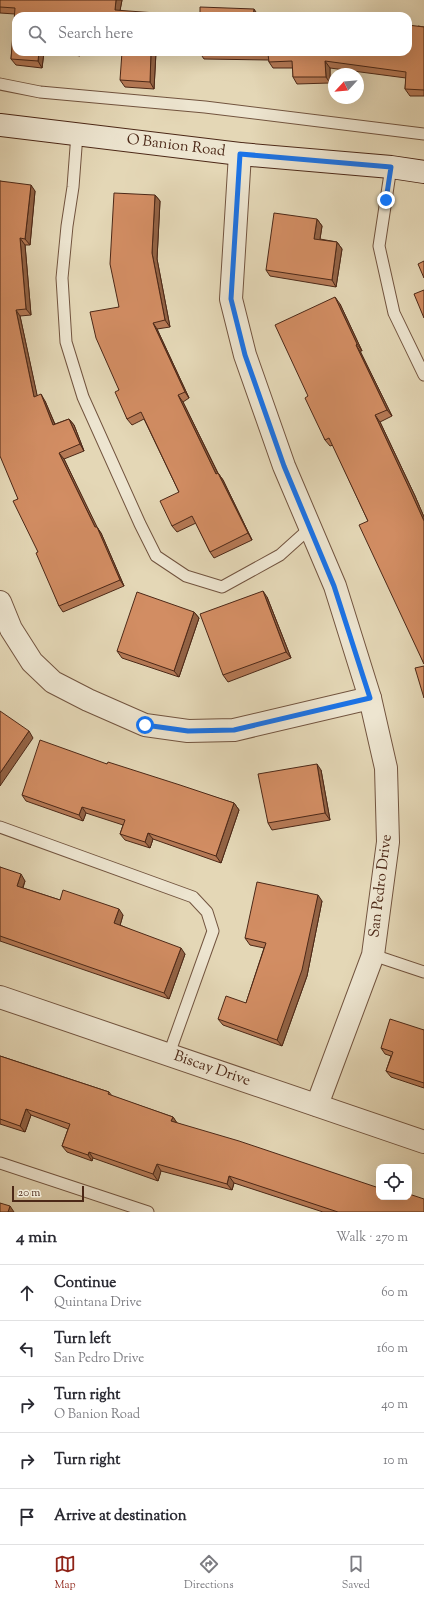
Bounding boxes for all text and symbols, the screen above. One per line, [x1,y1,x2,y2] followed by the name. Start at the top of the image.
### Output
[12,12,412,56] search box
[26,23,48,45] icon: search
[58,24,133,45] text: Search here
[328,68,364,104] north arrow
[125,130,227,163] street label: O Banion Road
[377,191,395,209] route end
[136,716,154,734] route start
[364,833,398,939] street label: San Pedro Drive
[171,1046,253,1092] street label: Biscay Drive
[376,1164,412,1200] map controls
[376,1164,412,1200] button: locate
[12,1184,84,1203] scale bar
[18,1185,40,1201] text: 20 m
[16,1226,57,1250] text: 4 min
[336,1229,408,1247] text: Walk · 270 m
[54,1273,116,1294] text: Continue
[16,1282,38,1304] icon: ahead
[381,1284,408,1302] text: 60 m
[54,1294,142,1312] text: Quintana Drive
[54,1329,111,1350] text: Turn left
[16,1338,38,1360] icon: left
[377,1340,408,1358] text: 160 m
[54,1350,144,1368] text: San Pedro Drive
[54,1385,120,1406] text: Turn right
[16,1394,38,1416] icon: right
[381,1396,408,1414] text: 40 m
[54,1406,140,1424] text: O Banion Road
[16,1450,38,1472] icon: right
[54,1450,120,1471] text: Turn right
[383,1452,408,1470] text: 10 m
[16,1506,38,1528] icon: arrive
[54,1506,187,1527] text: Arrive at destination
[54,1553,76,1593] tab: Map
[184,1553,234,1593] tab: Directions
[342,1553,370,1593] tab: Saved

